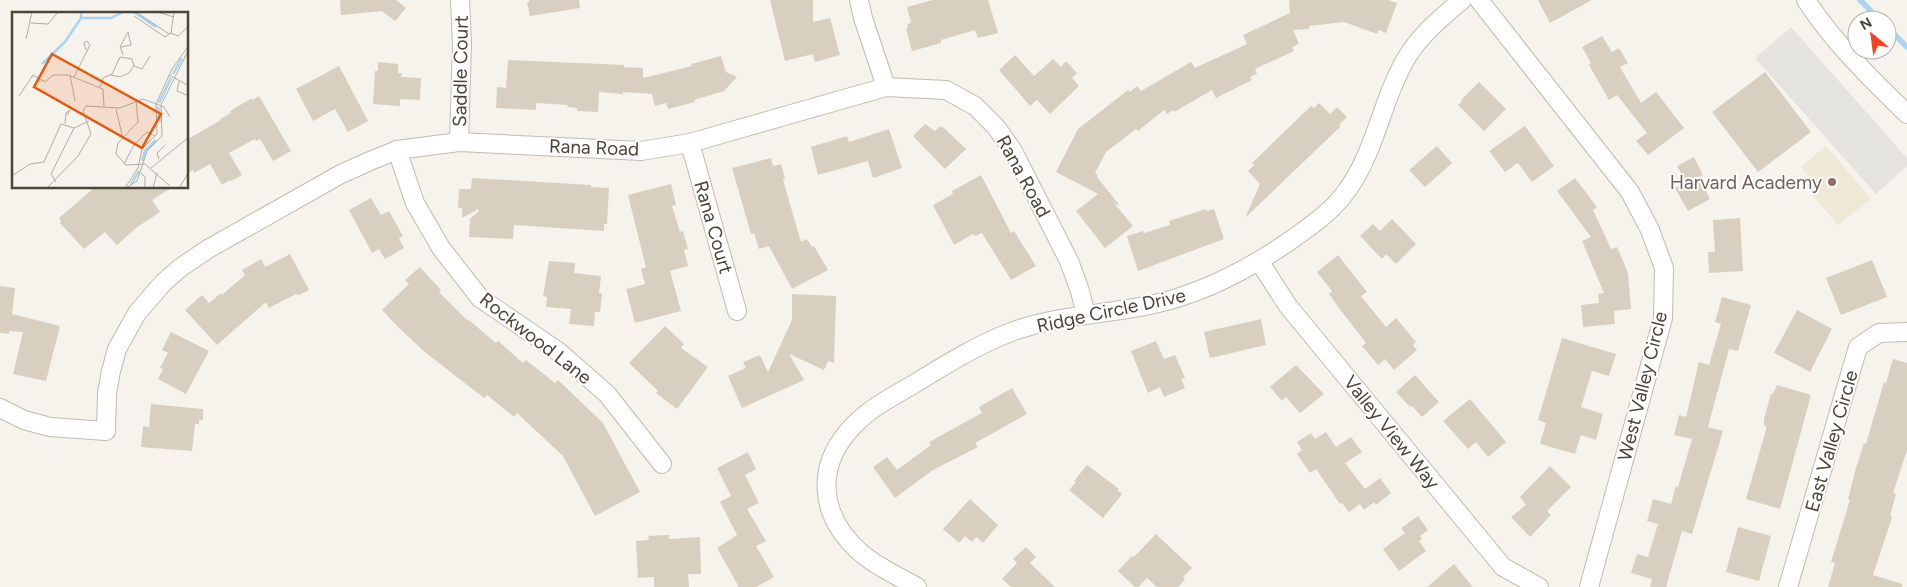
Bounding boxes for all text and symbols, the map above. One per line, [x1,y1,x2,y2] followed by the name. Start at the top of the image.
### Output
[1847,10,1897,60] north arrow
[12,12,189,189] inset map
[1857,14,1875,34] text: N
[448,15,473,127] street label: Saddle Court
[992,131,1056,221] street label: Rana Road
[548,134,640,161] street label: Rana Road
[1670,171,1822,194] place label: Harvard Academy
[1826,176,1838,188] marker: Harvard Academy
[689,178,738,276] street label: Rana Court
[1035,283,1188,338] street label: Ridge Circle Drive
[475,288,596,389] street label: Rockwood Lane
[1613,309,1672,463] street label: West Valley Circle
[1800,368,1863,515] street label: East Valley Circle
[1339,371,1444,494] street label: Valley View Way

